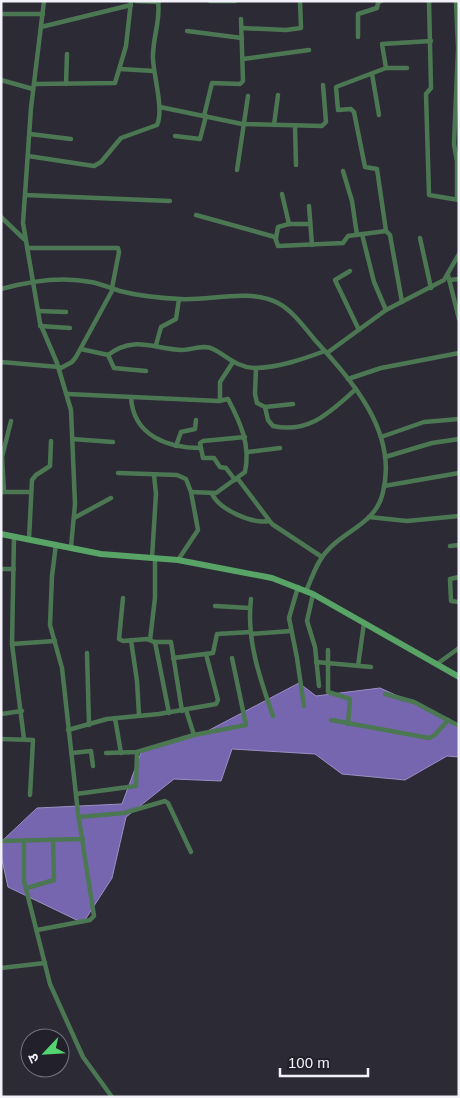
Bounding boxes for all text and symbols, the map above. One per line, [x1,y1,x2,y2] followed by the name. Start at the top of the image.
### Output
[20,1028,70,1078] north arrow
[280,1046,368,1078] scale bar
[24,1051,42,1066] text: उ
[288,1054,330,1071] text: 100 m

